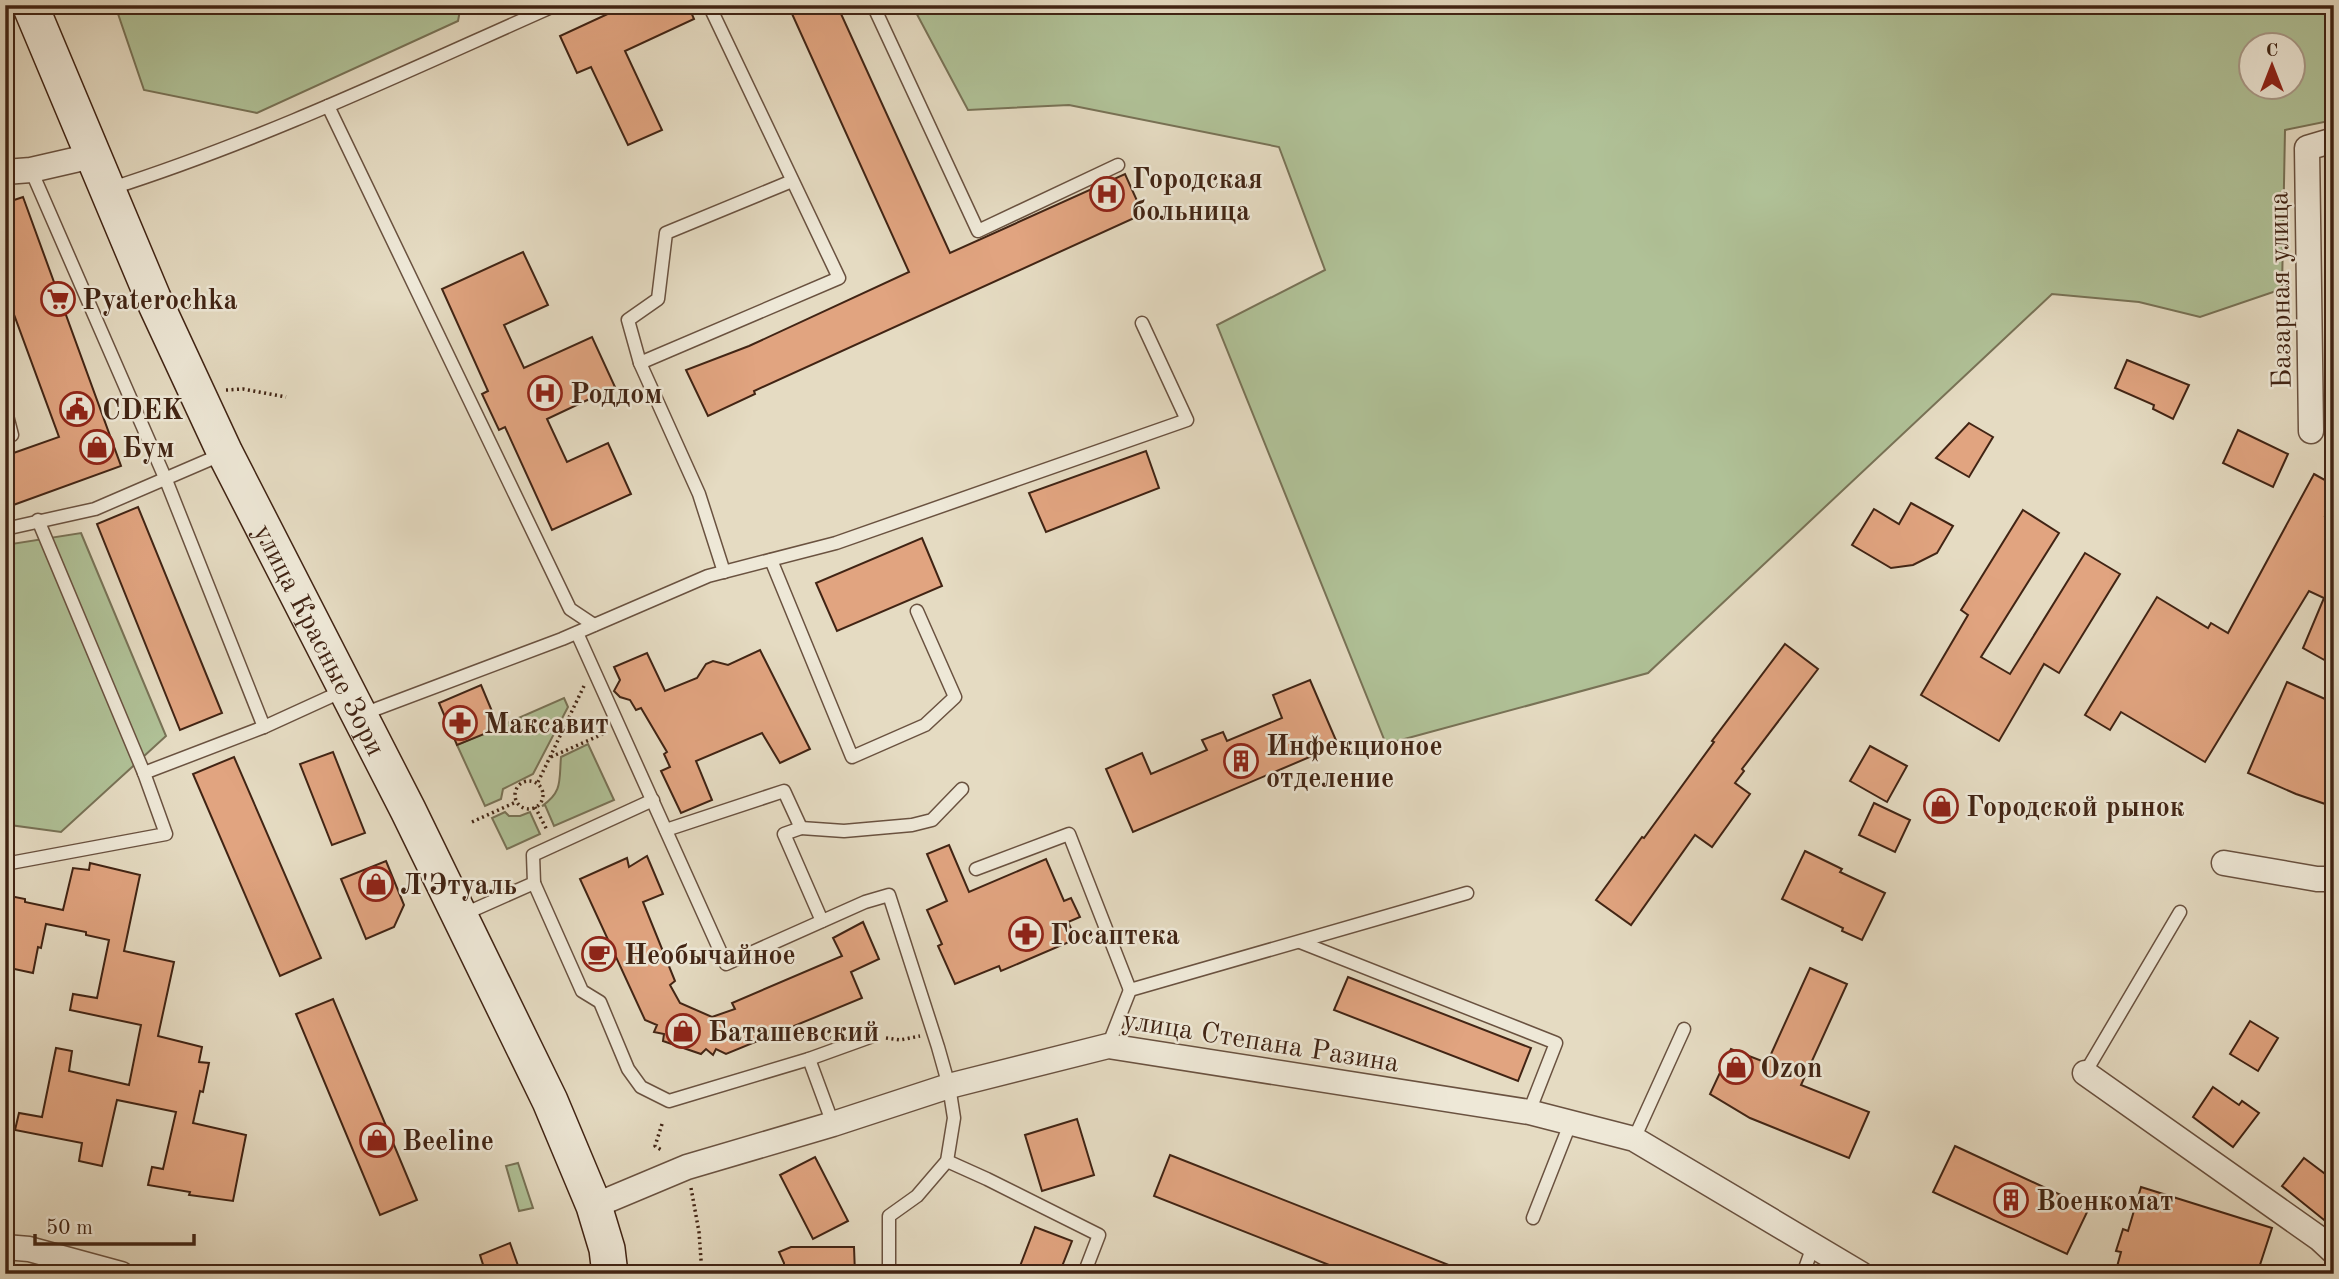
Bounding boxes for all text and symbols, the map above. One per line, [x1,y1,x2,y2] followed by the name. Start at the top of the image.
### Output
[2238,32,2308,102] north arrow
[2266,42,2278,61] text: С
[1132,167,1263,227] place label: Городская больница
[1088,175,1126,213] hospital icon: Городская больница
[2266,191,2298,389] street label: Базарная улица
[39,280,77,318] supermarket icon: Pyaterochka
[82,288,238,316] place label: Pyaterochka
[526,374,564,412] hospital icon: Роддом
[570,382,662,410] place label: Роддом
[58,390,96,428] public building icon: CDEK
[102,398,183,426] place label: CDEK
[78,428,116,466] shop icon: Бум
[122,436,174,464] place label: Бум
[247,520,389,761] street label: улица Красные Зори
[441,704,479,742] pharmacy icon: Максавит
[484,712,609,740] place label: Максавит
[1266,734,1443,794] place label: Инфекционое отделение
[1222,742,1260,780] building icon: Инфекционое отделение
[1922,787,1960,825] shop icon: Городской рынок
[1966,795,2185,823] place label: Городской рынок
[357,865,395,903] shop icon: Л'Этуаль
[400,872,517,901] place label: Л'Этуаль
[1007,915,1045,953] pharmacy icon: Госаптека
[1050,923,1180,951] place label: Госаптека
[580,935,618,973] cafe icon: Необычайное
[624,943,796,971] place label: Необычайное
[1120,1007,1401,1079] street label: улица Степана Разина
[664,1012,702,1050] shop icon: Баташевский
[708,1020,879,1048] place label: Баташевский
[1717,1048,1755,1086] shop icon: Ozon
[1760,1056,1823,1084] place label: Ozon
[358,1121,396,1159] shop icon: Beeline
[402,1129,494,1157] place label: Beeline
[1992,1181,2030,1219] building icon: Военкомат
[2036,1189,2174,1217] place label: Военкомат
[35,1202,194,1246] scale bar
[46,1218,93,1239] text: 50 m

